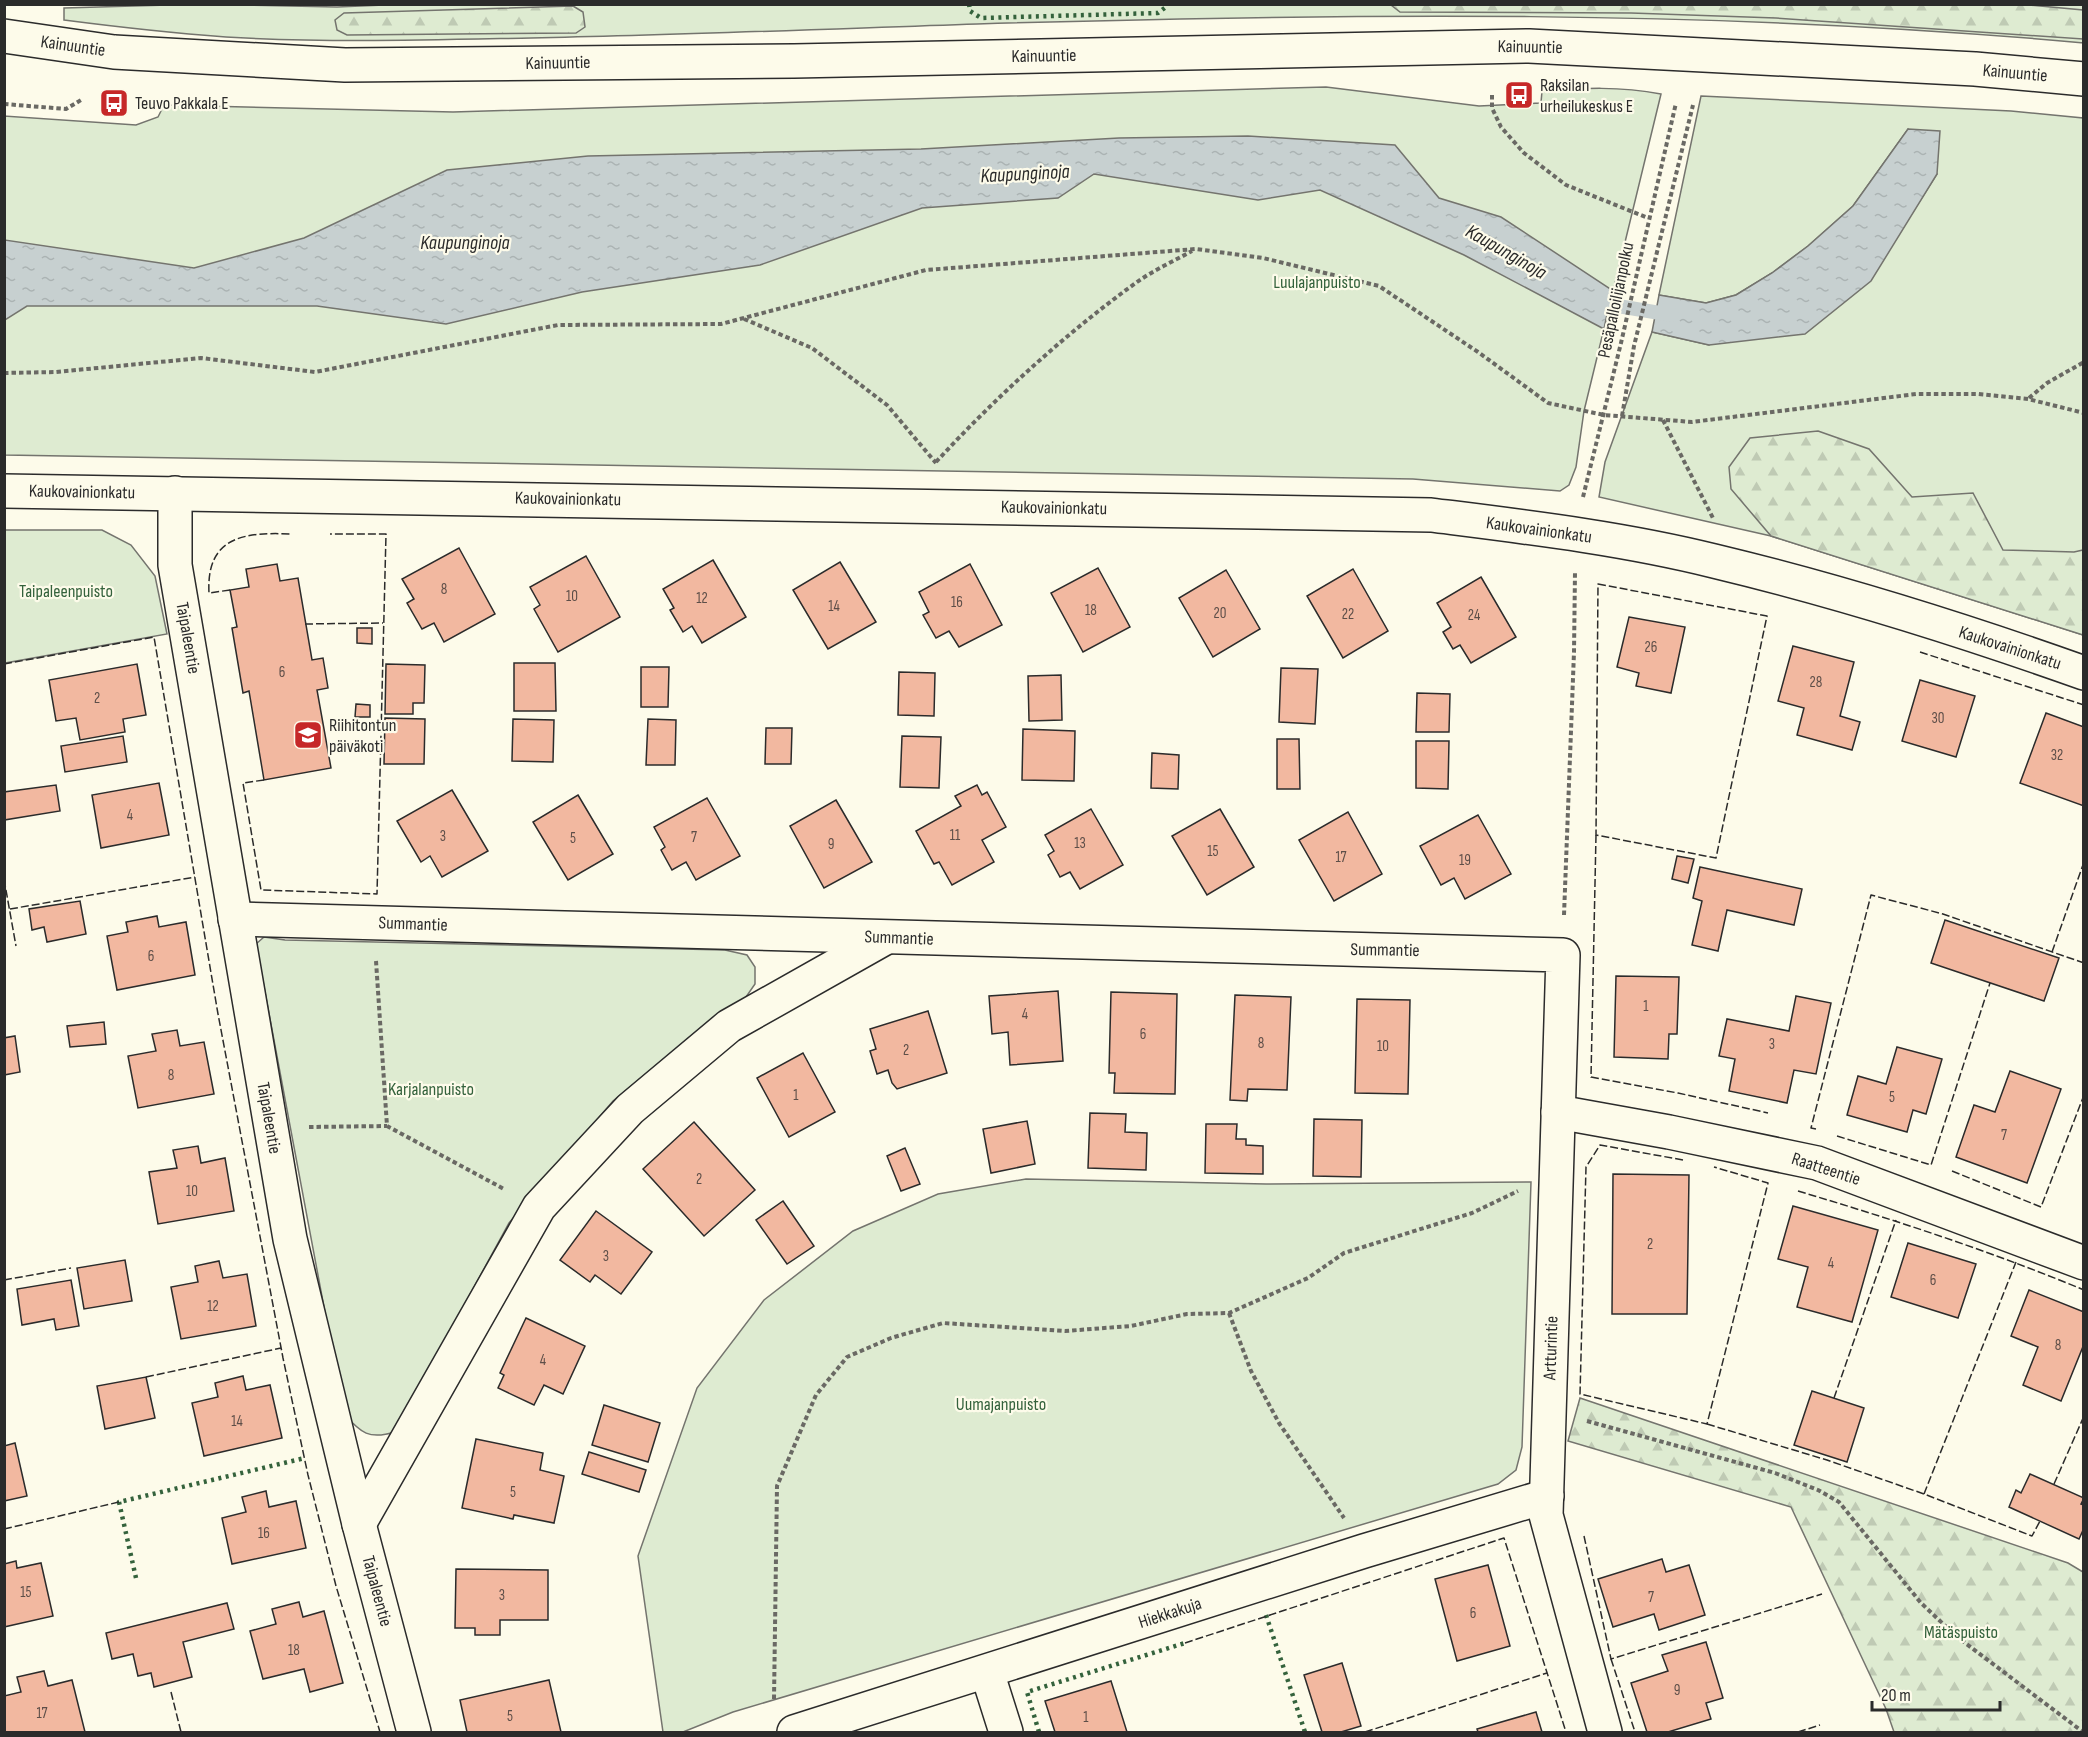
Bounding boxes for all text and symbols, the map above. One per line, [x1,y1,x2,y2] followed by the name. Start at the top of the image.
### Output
[39,31,107,61] street label: Kainuuntie
[1497,36,1563,58] street label: Kainuuntie
[1011,45,1077,67] street label: Kainuuntie
[525,52,591,74] street label: Kainuuntie
[1982,60,2048,86] street label: Kainuuntie
[1540,75,1633,117] place label: Raksilan urheilukeskus E
[1503,79,1535,111] bus stop icon: Raksilan urheilukeskus E
[98,87,130,119] bus stop icon: Teuvo Pakkala E
[135,93,229,114] place label: Teuvo Pakkala E
[980,160,1070,188] water label: Kaupunginoja
[1461,219,1551,285] water label: Kaupunginoja
[420,231,510,255] water label: Kaupunginoja
[1594,240,1638,360] street label: Pesäpalloilijanpolku
[1273,272,1361,293] park label: Luulajanpuisto
[29,481,135,503] street label: Kaukovainionkatu
[515,488,621,510] street label: Kaukovainionkatu
[1001,497,1107,519] street label: Kaukovainionkatu
[1485,512,1593,548] street label: Kaukovainionkatu
[441,580,447,599] house number: 8
[19,581,113,602] park label: Taipaleenpuisto
[566,587,578,606] house number: 10
[696,589,708,608] house number: 12
[951,593,963,612] house number: 16
[828,597,840,616] house number: 14
[171,600,205,676] street label: Taipaleentie
[1085,601,1097,620] house number: 18
[1214,604,1226,623] house number: 20
[1342,605,1354,624] house number: 22
[1468,606,1480,625] house number: 24
[1956,622,2064,674] street label: Kaukovainionkatu
[1645,638,1657,657] house number: 26
[279,663,285,682] house number: 6
[1810,673,1822,692] house number: 28
[94,689,100,708] house number: 2
[1932,709,1944,728] house number: 30
[329,715,396,757] place label: Riihitontun päiväkoti
[292,719,324,751] school or university icon: Riihitontun päiväkoti
[2051,746,2063,765] house number: 32
[127,806,133,825] house number: 4
[950,826,961,845] house number: 11
[440,827,446,846] house number: 3
[691,828,697,847] house number: 7
[570,829,576,848] house number: 5
[1074,834,1086,853] house number: 13
[828,835,834,854] house number: 9
[1207,842,1219,861] house number: 15
[1335,848,1347,867] house number: 17
[1459,851,1471,870] house number: 19
[378,912,448,936] street label: Summantie
[864,926,934,950] street label: Summantie
[1350,939,1420,961] street label: Summantie
[148,947,154,966] house number: 6
[1643,997,1649,1016] house number: 1
[1022,1005,1028,1024] house number: 4
[1140,1025,1146,1044] house number: 6
[1258,1034,1264,1053] house number: 8
[1769,1035,1775,1054] house number: 3
[1377,1037,1389,1056] house number: 10
[903,1041,909,1060] house number: 2
[168,1066,174,1085] house number: 8
[388,1079,474,1100] park label: Karjalanpuisto
[252,1080,286,1156] street label: Taipaleentie
[793,1086,799,1105] house number: 1
[1889,1088,1895,1107] house number: 5
[2001,1126,2007,1145] house number: 7
[1789,1148,1863,1190] street label: Raatteentie
[696,1170,702,1189] house number: 2
[186,1182,198,1201] house number: 10
[1647,1235,1653,1254] house number: 2
[603,1247,609,1266] house number: 3
[1828,1254,1834,1273] house number: 4
[1930,1271,1936,1290] house number: 6
[207,1297,219,1316] house number: 12
[1539,1315,1563,1382] street label: Artturintie
[2055,1336,2061,1355] house number: 8
[540,1351,546,1370] house number: 4
[956,1394,1046,1415] park label: Uumajanpuisto
[231,1412,243,1431] house number: 14
[510,1483,516,1502] house number: 5
[258,1524,270,1543] house number: 16
[357,1553,397,1629] street label: Taipaleentie
[20,1583,32,1602] house number: 15
[499,1586,505,1605] house number: 3
[1648,1588,1654,1607] house number: 7
[1136,1593,1204,1633] street label: Hiekkakuja
[1470,1604,1476,1623] house number: 6
[1924,1622,1998,1643] park label: Mätäspuisto
[288,1641,300,1660] house number: 18
[1872,1674,2000,1712] scale bar
[1674,1681,1680,1700] house number: 9
[1881,1685,1911,1706] text: 20 m
[36,1704,48,1723] house number: 17
[507,1707,513,1726] house number: 5
[1083,1708,1089,1727] house number: 1

